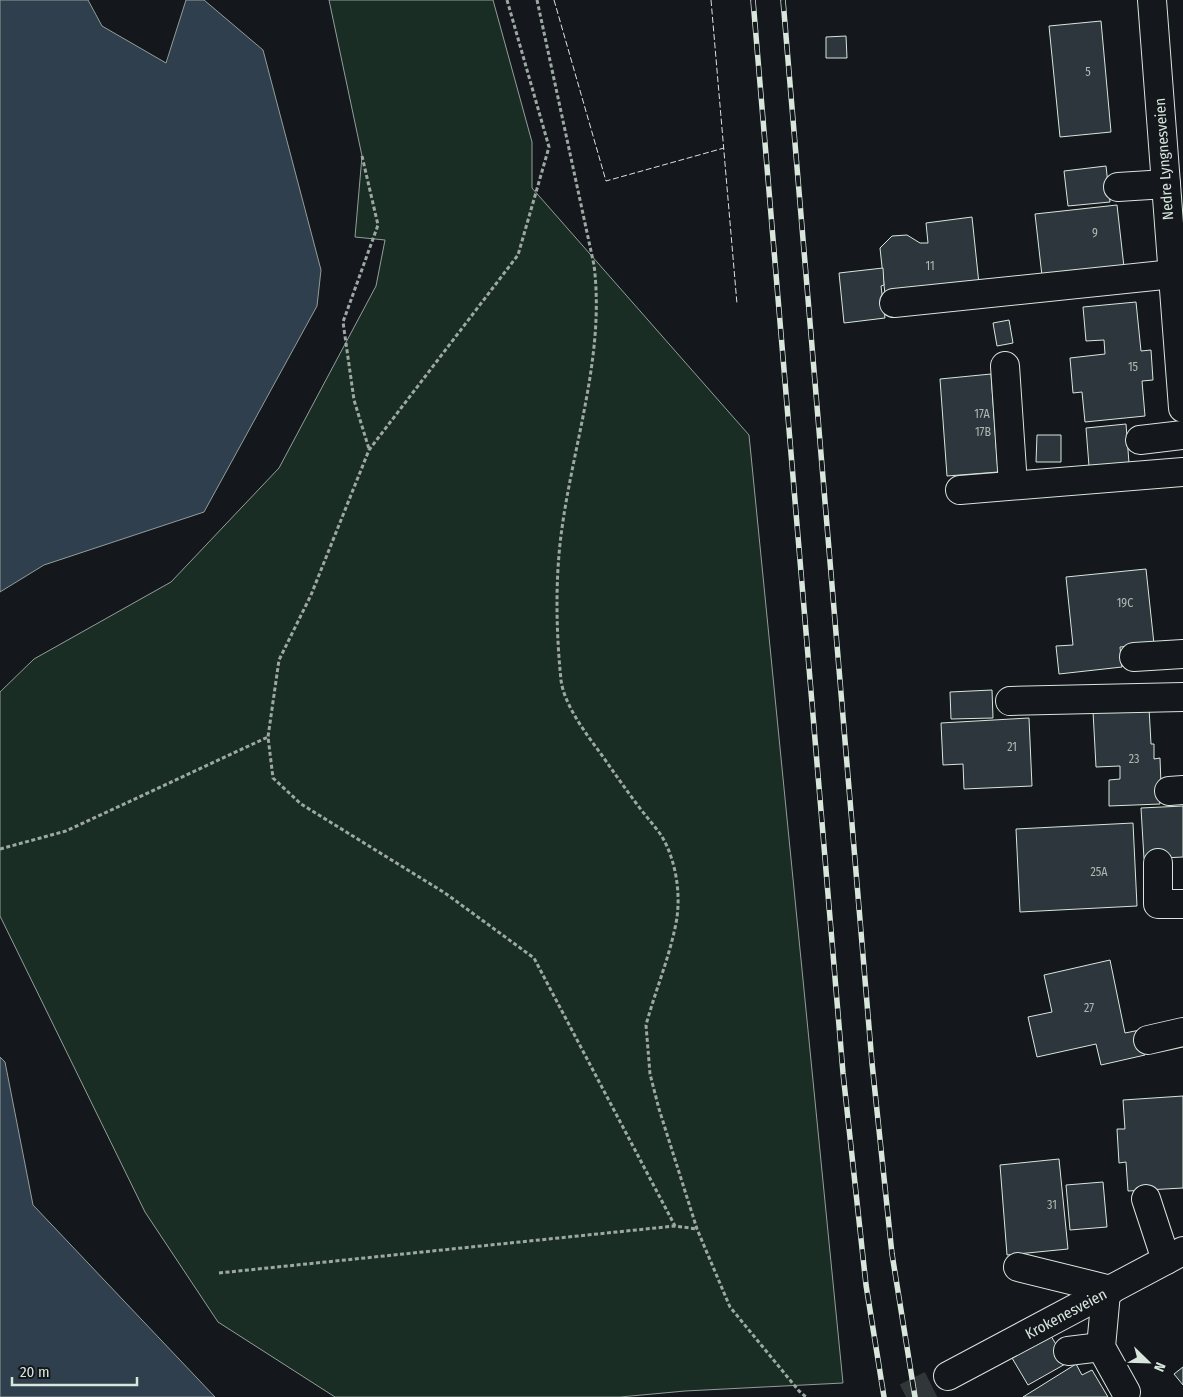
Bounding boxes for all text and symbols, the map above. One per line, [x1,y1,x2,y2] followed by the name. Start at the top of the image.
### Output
[1085,65,1091,79] house number: 5
[1151,97,1177,221] street label: Nedre Lyngnesveien
[1092,226,1098,240] house number: 9
[925,259,935,273] house number: 11
[1128,360,1139,374] house number: 15
[974,407,990,421] house number: 17A
[975,425,991,439] house number: 17B
[1117,596,1133,610] house number: 19C
[1007,740,1017,754] house number: 21
[1129,752,1139,766] house number: 23
[1090,865,1108,879] house number: 25A
[1084,1001,1094,1015] house number: 27
[1047,1198,1057,1212] house number: 31
[1022,1285,1110,1343] street label: Krokenesveien
[1123,1337,1173,1387] north arrow
[12,1354,138,1386] scale bar
[1150,1360,1169,1374] text: N
[20,1363,50,1381] text: 20 m

